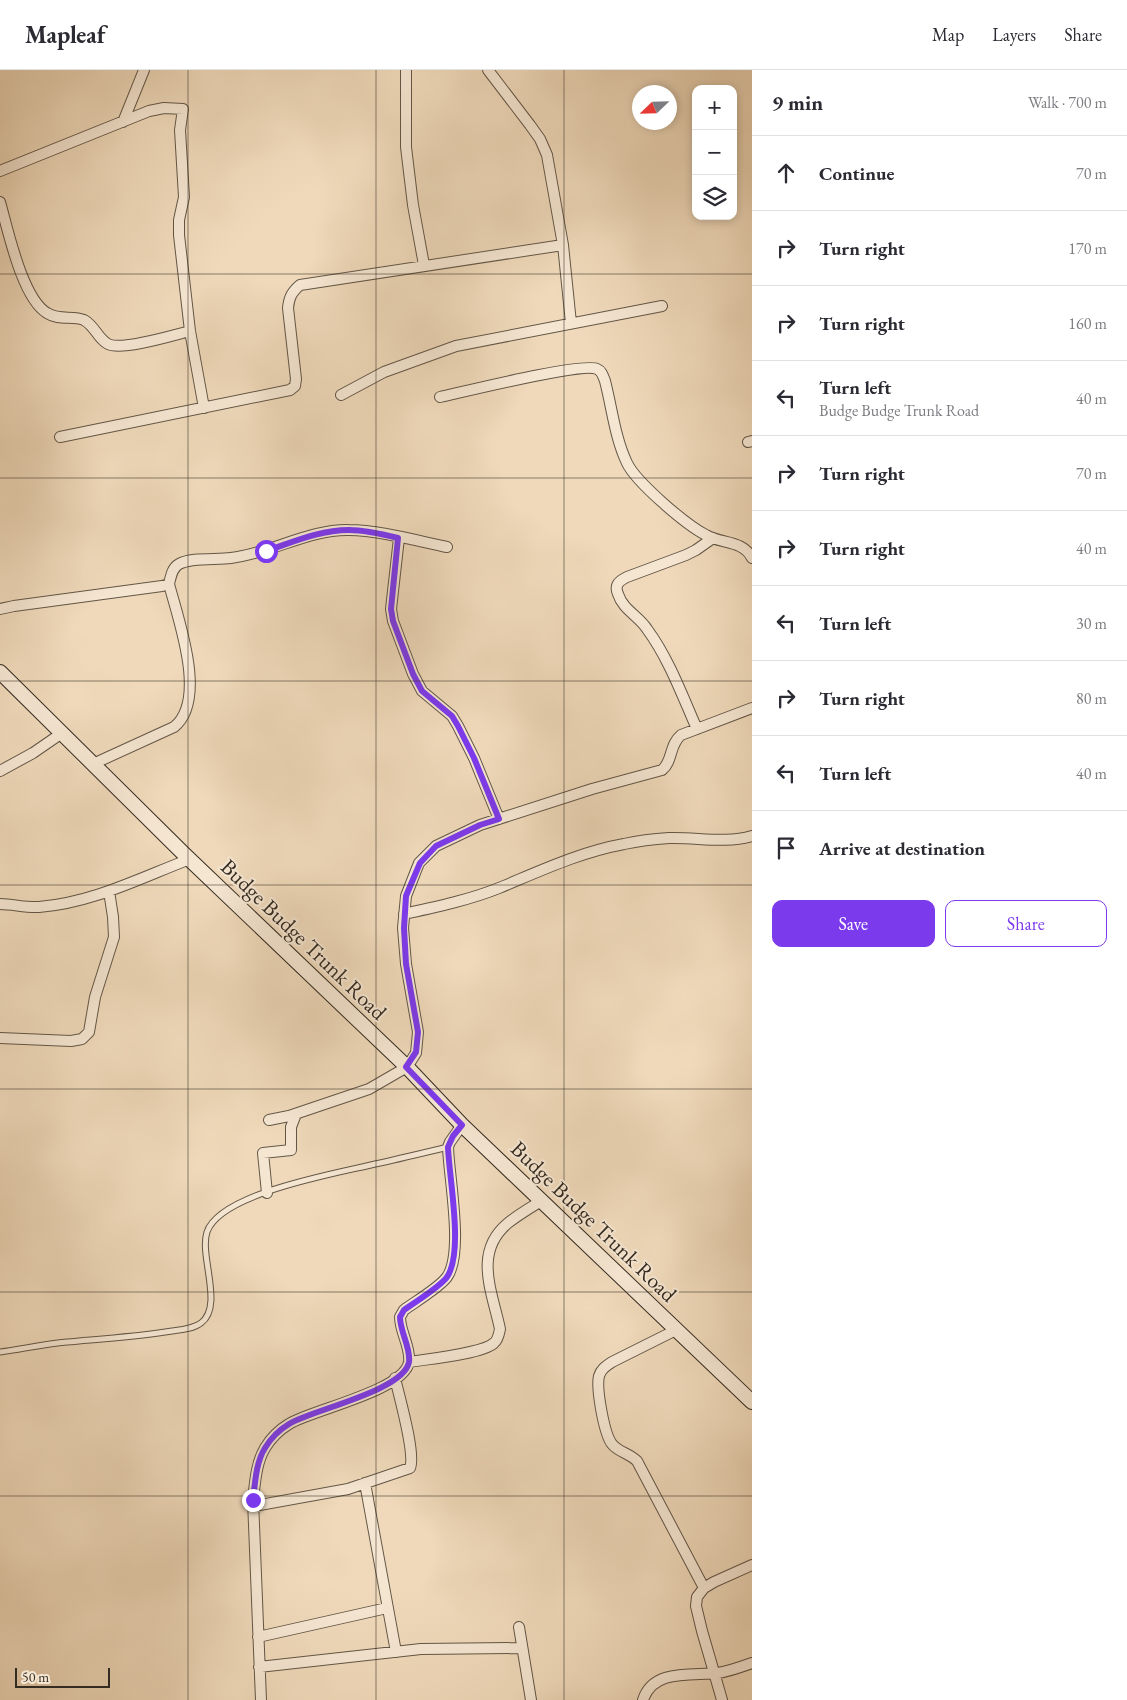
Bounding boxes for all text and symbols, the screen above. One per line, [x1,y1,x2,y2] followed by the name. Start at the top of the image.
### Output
[25,19,106,50] text: Mapleaf
[932,23,964,46] text: Map
[992,23,1036,46] text: Layers
[1064,23,1102,46] text: Share
[632,85,677,130] north arrow
[692,85,737,220] map controls
[692,85,737,130] button: +
[772,89,823,116] text: 9 min
[1028,92,1107,113] text: Walk · 700 m
[692,130,737,175] button: −
[772,159,800,187] icon: ahead
[819,161,894,186] text: Continue
[1076,163,1107,184] text: 70 m
[692,175,737,220] button: layers
[772,234,800,262] icon: right
[819,236,905,261] text: Turn right
[1068,238,1107,259] text: 170 m
[772,309,800,337] icon: right
[819,311,905,336] text: Turn right
[1068,313,1107,334] text: 160 m
[819,375,891,400] text: Turn left
[772,384,800,412] icon: left
[1076,388,1107,409] text: 40 m
[819,400,979,421] text: Budge Budge Trunk Road
[772,459,800,487] icon: right
[819,461,905,486] text: Turn right
[1076,463,1107,484] text: 70 m
[772,534,800,562] icon: right
[819,536,905,561] text: Turn right
[1076,538,1107,559] text: 40 m
[255,540,278,563] route start
[772,609,800,637] icon: left
[819,611,891,636] text: Turn left
[1076,613,1107,634] text: 30 m
[772,684,800,712] icon: right
[819,686,905,711] text: Turn right
[1076,688,1107,709] text: 80 m
[772,759,800,787] icon: left
[819,761,891,786] text: Turn left
[1076,763,1107,784] text: 40 m
[772,834,800,862] icon: arrive
[819,836,985,861] text: Arrive at destination
[214,852,394,1027] street label: Budge Budge Trunk Road
[772,900,935,947] button: Save
[945,900,1107,947] button: Share
[504,1134,684,1309] street label: Budge Budge Trunk Road
[242,1489,265,1512] route end
[15,1665,110,1688] scale bar
[22,1668,49,1686] text: 50 m

